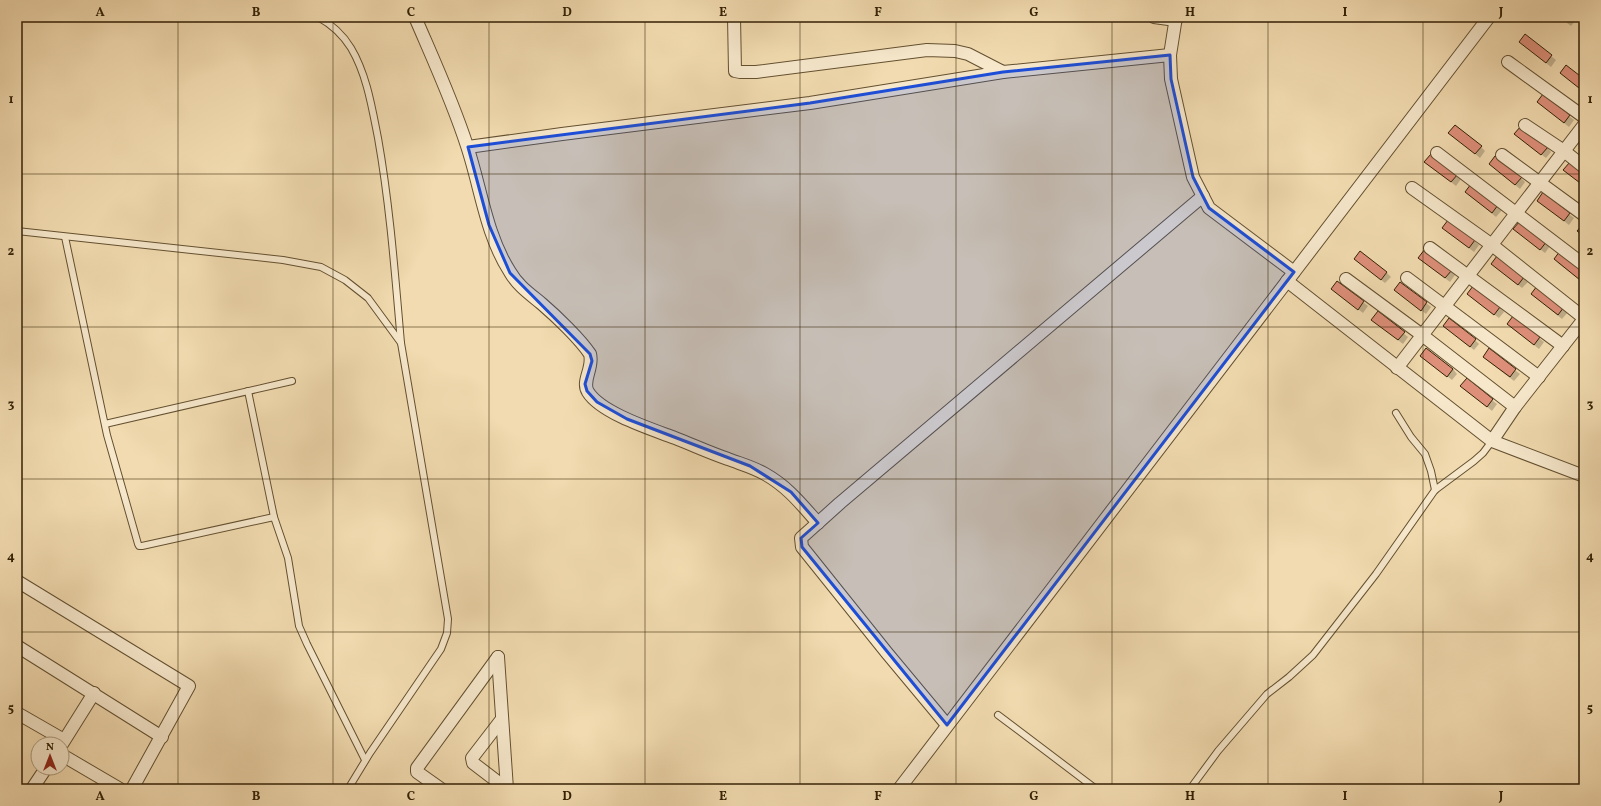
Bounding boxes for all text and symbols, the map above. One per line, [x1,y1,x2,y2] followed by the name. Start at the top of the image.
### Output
[95,4,105,22] text: A
[252,4,261,22] text: B
[407,4,415,22] text: C
[562,4,572,22] text: D
[719,4,727,22] text: E
[874,4,882,22] text: F
[1029,4,1039,22] text: G
[1185,4,1195,22] text: H
[1343,4,1348,22] text: I
[1498,4,1504,22] text: J
[8,91,14,109] text: 1
[1587,91,1593,109] text: 1
[8,243,15,261] text: 2
[1587,243,1594,261] text: 2
[8,396,15,414] text: 3
[1587,396,1594,414] text: 3
[7,548,15,566] text: 4
[1586,548,1594,566] text: 4
[8,700,14,718] text: 5
[1587,700,1593,718] text: 5
[30,736,70,776] north arrow
[46,740,54,755] text: N
[95,788,105,806] text: A
[252,788,261,806] text: B
[407,788,415,806] text: C
[562,788,572,806] text: D
[719,788,727,806] text: E
[874,788,882,806] text: F
[1029,788,1039,806] text: G
[1185,788,1195,806] text: H
[1343,788,1348,806] text: I
[1498,788,1504,806] text: J

